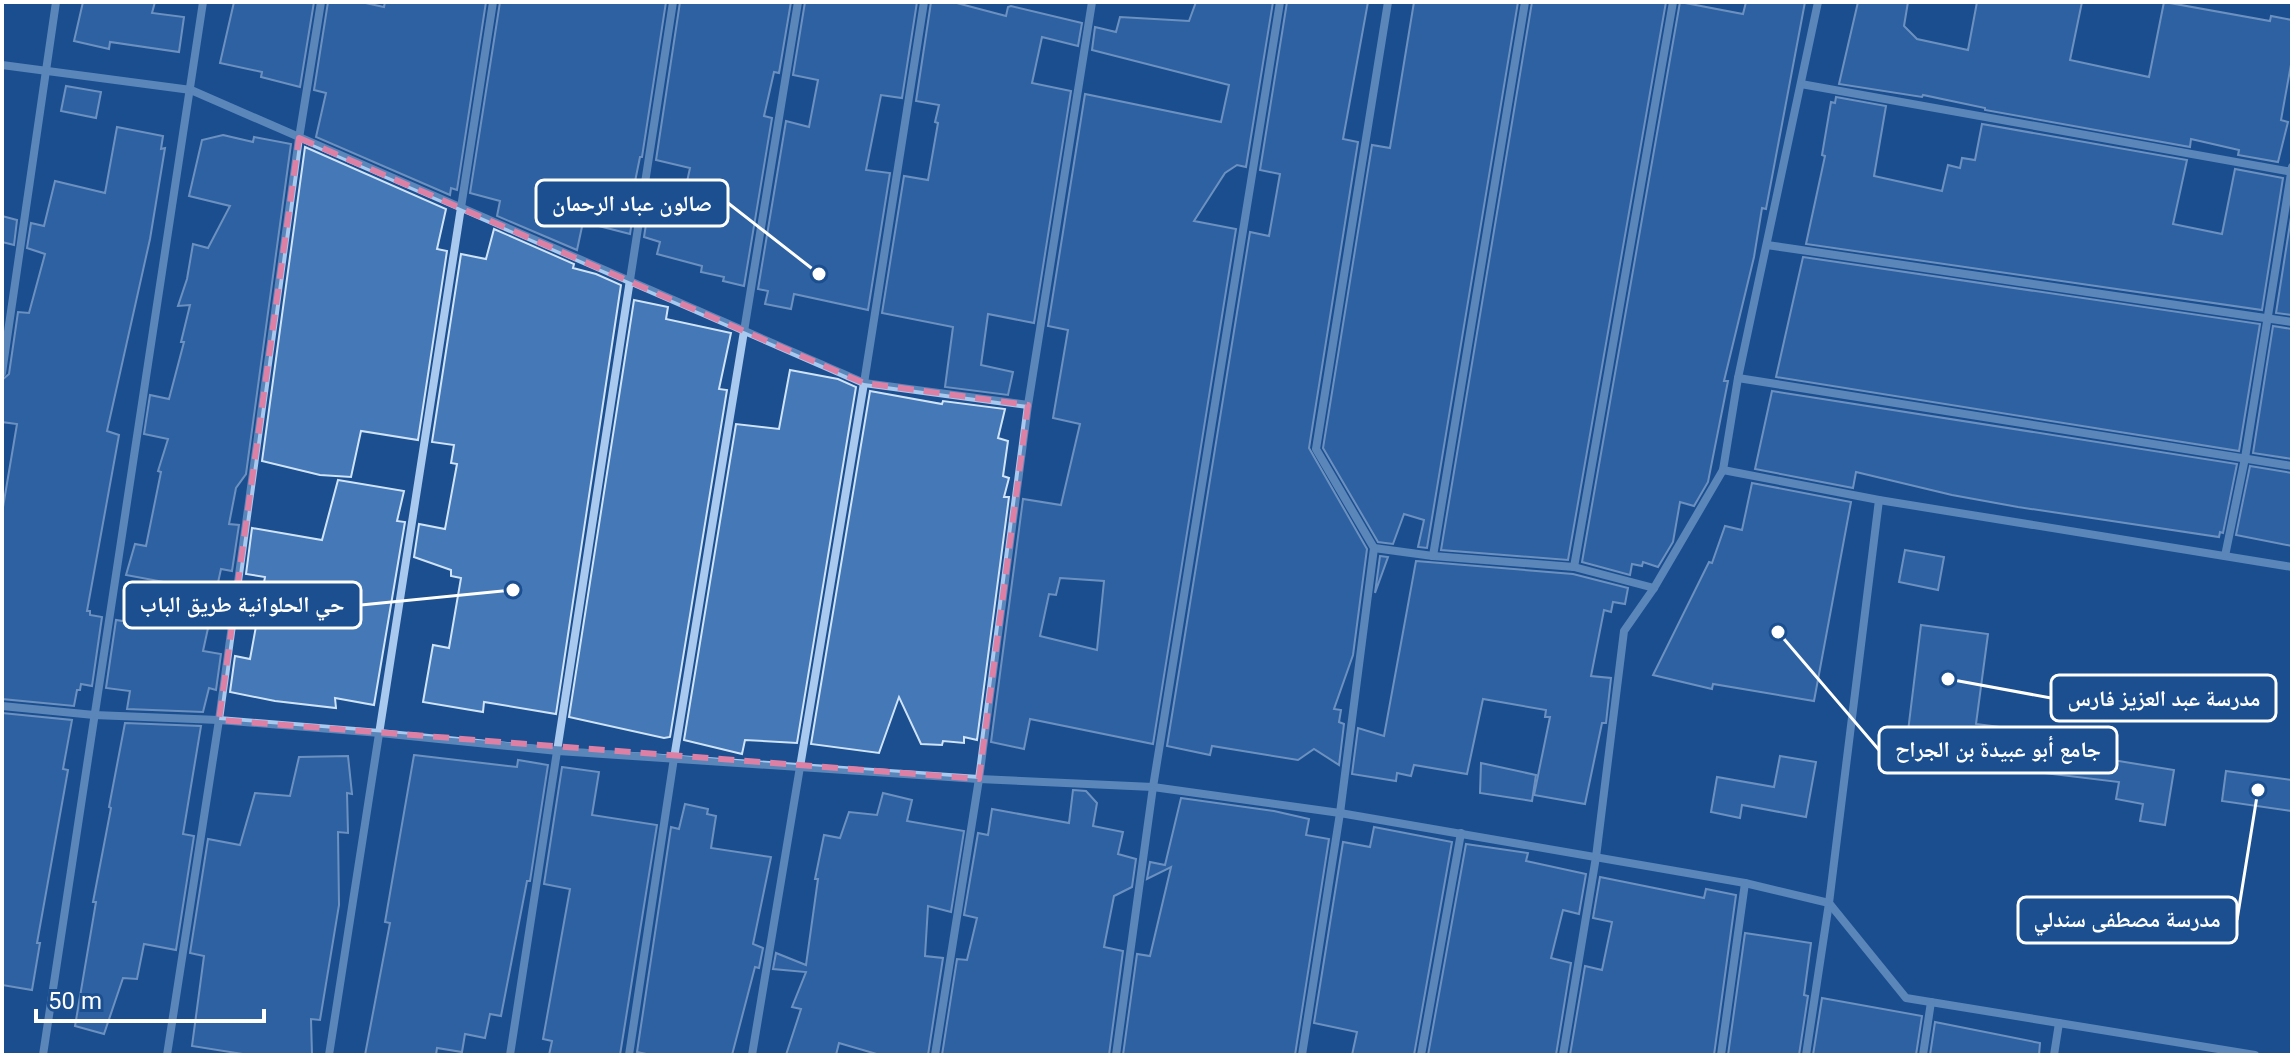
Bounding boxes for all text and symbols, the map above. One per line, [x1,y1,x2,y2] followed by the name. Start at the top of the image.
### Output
[536,180,728,226] callout: صالون عباد الرحمان
[552,191,712,217] text: صالون عباد الرحمان
[124,582,361,628] callout: حي الحلوانية طريق الباب
[140,592,344,621] text: حي الحلوانية طريق الباب
[2051,675,2276,721] callout: مدرسة عبد العزيز فارس
[2067,686,2261,712] text: مدرسة عبد العزيز فارس
[1879,727,2117,773] callout: جامع أبو عبيدة بن الجراح
[1895,735,2101,764] text: جامع أبو عبيدة بن الجراح
[2018,897,2237,943] callout: مدرسة مصطفى سندلي
[2033,907,2221,936] text: مدرسة مصطفى سندلي
[36,973,264,1023] scale bar
[48,987,102,1015] text: 50 m

